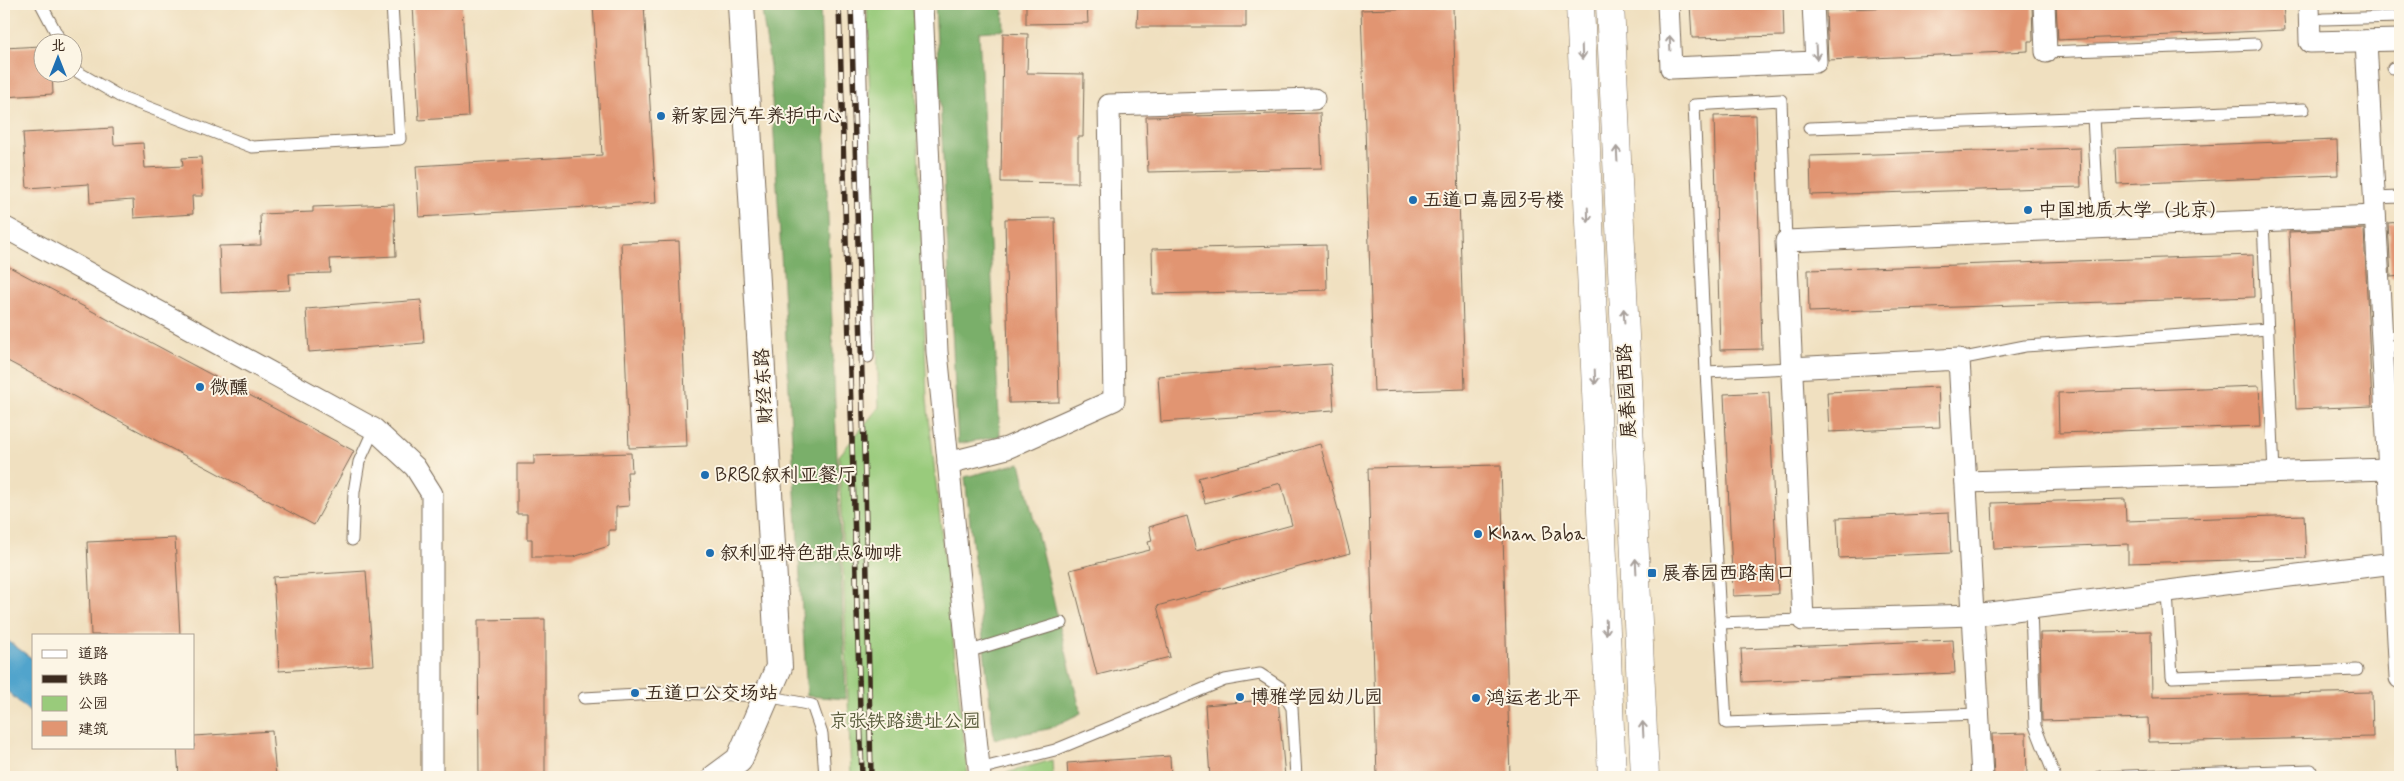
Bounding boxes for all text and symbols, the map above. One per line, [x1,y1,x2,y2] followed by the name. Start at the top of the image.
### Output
[32,32,82,82] north arrow
[1665,35,1674,51] one-way arrow
[51,37,65,55] text: 北
[1577,44,1586,60] one-way arrow
[1811,44,1820,60] one-way arrow
[671,104,842,129] place label: 新家园汽车养护中心
[655,110,667,122] marker: 新家园汽车养护中心
[1612,146,1621,162] one-way arrow
[1423,188,1565,213] place label: 五道口嘉园3号楼
[1407,194,1419,206] marker: 五道口嘉园3号楼
[2038,198,2228,223] place label: 中国地质大学（北京）
[2022,204,2034,216] marker: 中国地质大学（北京）
[1584,207,1593,223] one-way arrow
[1619,309,1629,325] one-way arrow
[1612,343,1642,439] street label: 展春园西路
[750,347,778,425] street label: 财经东路
[1590,368,1600,385] one-way arrow
[210,375,248,400] place label: 微醺
[194,381,206,393] marker: 微醺
[715,463,856,488] place label: BRBR叙利亚餐厅
[699,469,711,481] marker: BRBR叙利亚餐厅
[1488,522,1586,547] place label: Khan Baba
[1472,528,1484,540] marker: Khan Baba
[720,541,902,566] place label: 叙利亚特色甜点&咖啡
[704,547,716,559] marker: 叙利亚特色甜点&咖啡
[1631,558,1640,574] one-way arrow
[1662,561,1795,586] place label: 展春园西路南口
[1646,567,1658,579] marker: 展春园西路南口
[1601,619,1610,635] one-way arrow
[32,634,195,748] legend
[78,644,108,664] text: 道路
[78,670,108,690] text: 铁路
[645,681,778,706] place label: 五道口公交场站
[1250,685,1383,710] place label: 博雅学园幼儿园
[1486,686,1581,711] place label: 鸿运老北平
[629,687,641,699] marker: 五道口公交场站
[1234,691,1246,703] marker: 博雅学园幼儿园
[1470,692,1482,704] marker: 鸿运老北平
[78,694,108,714] text: 公园
[829,709,981,734] park label: 京张铁路遗址公园
[78,720,108,740] text: 建筑
[1639,721,1648,737] one-way arrow

